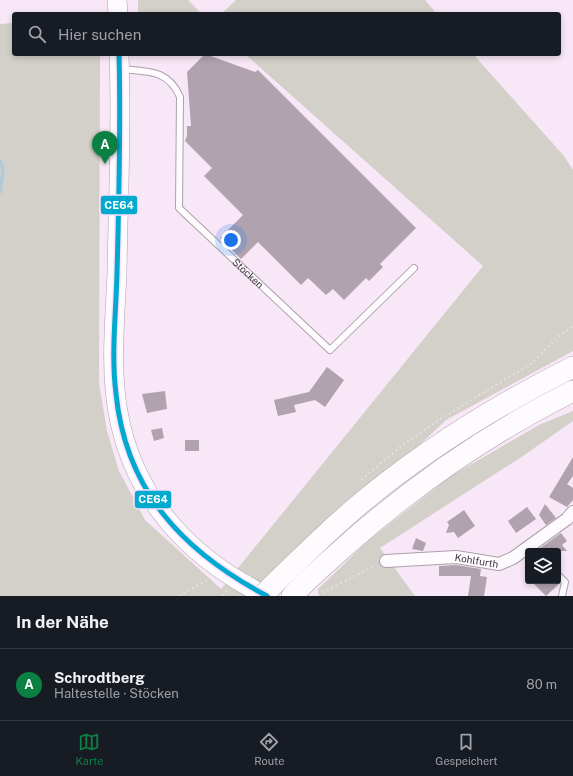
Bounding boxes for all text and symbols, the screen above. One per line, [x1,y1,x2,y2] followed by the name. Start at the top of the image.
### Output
[12,12,561,56] search box
[26,23,48,45] icon: search
[58,26,141,43] text: Hier suchen
[92,131,118,164] pin: A
[100,195,138,215] line badge: CE64
[104,199,134,211] text: CE64
[221,230,241,250] your location
[230,256,266,291] street label: Stöcken
[134,490,172,509] line badge: CE64
[138,493,168,505] text: CE64
[525,548,561,584] map controls
[525,548,561,584] button: layers
[454,551,500,570] street label: Kohlfurth
[16,612,109,632] text: In der Nähe
[54,669,145,686] text: Schrodtberg
[24,677,34,692] text: A
[526,677,557,692] text: 80 m
[54,686,179,701] text: Haltestelle · Stöcken
[75,731,103,767] tab: Karte
[254,731,284,767] tab: Route
[435,731,498,767] tab: Gespeichert

